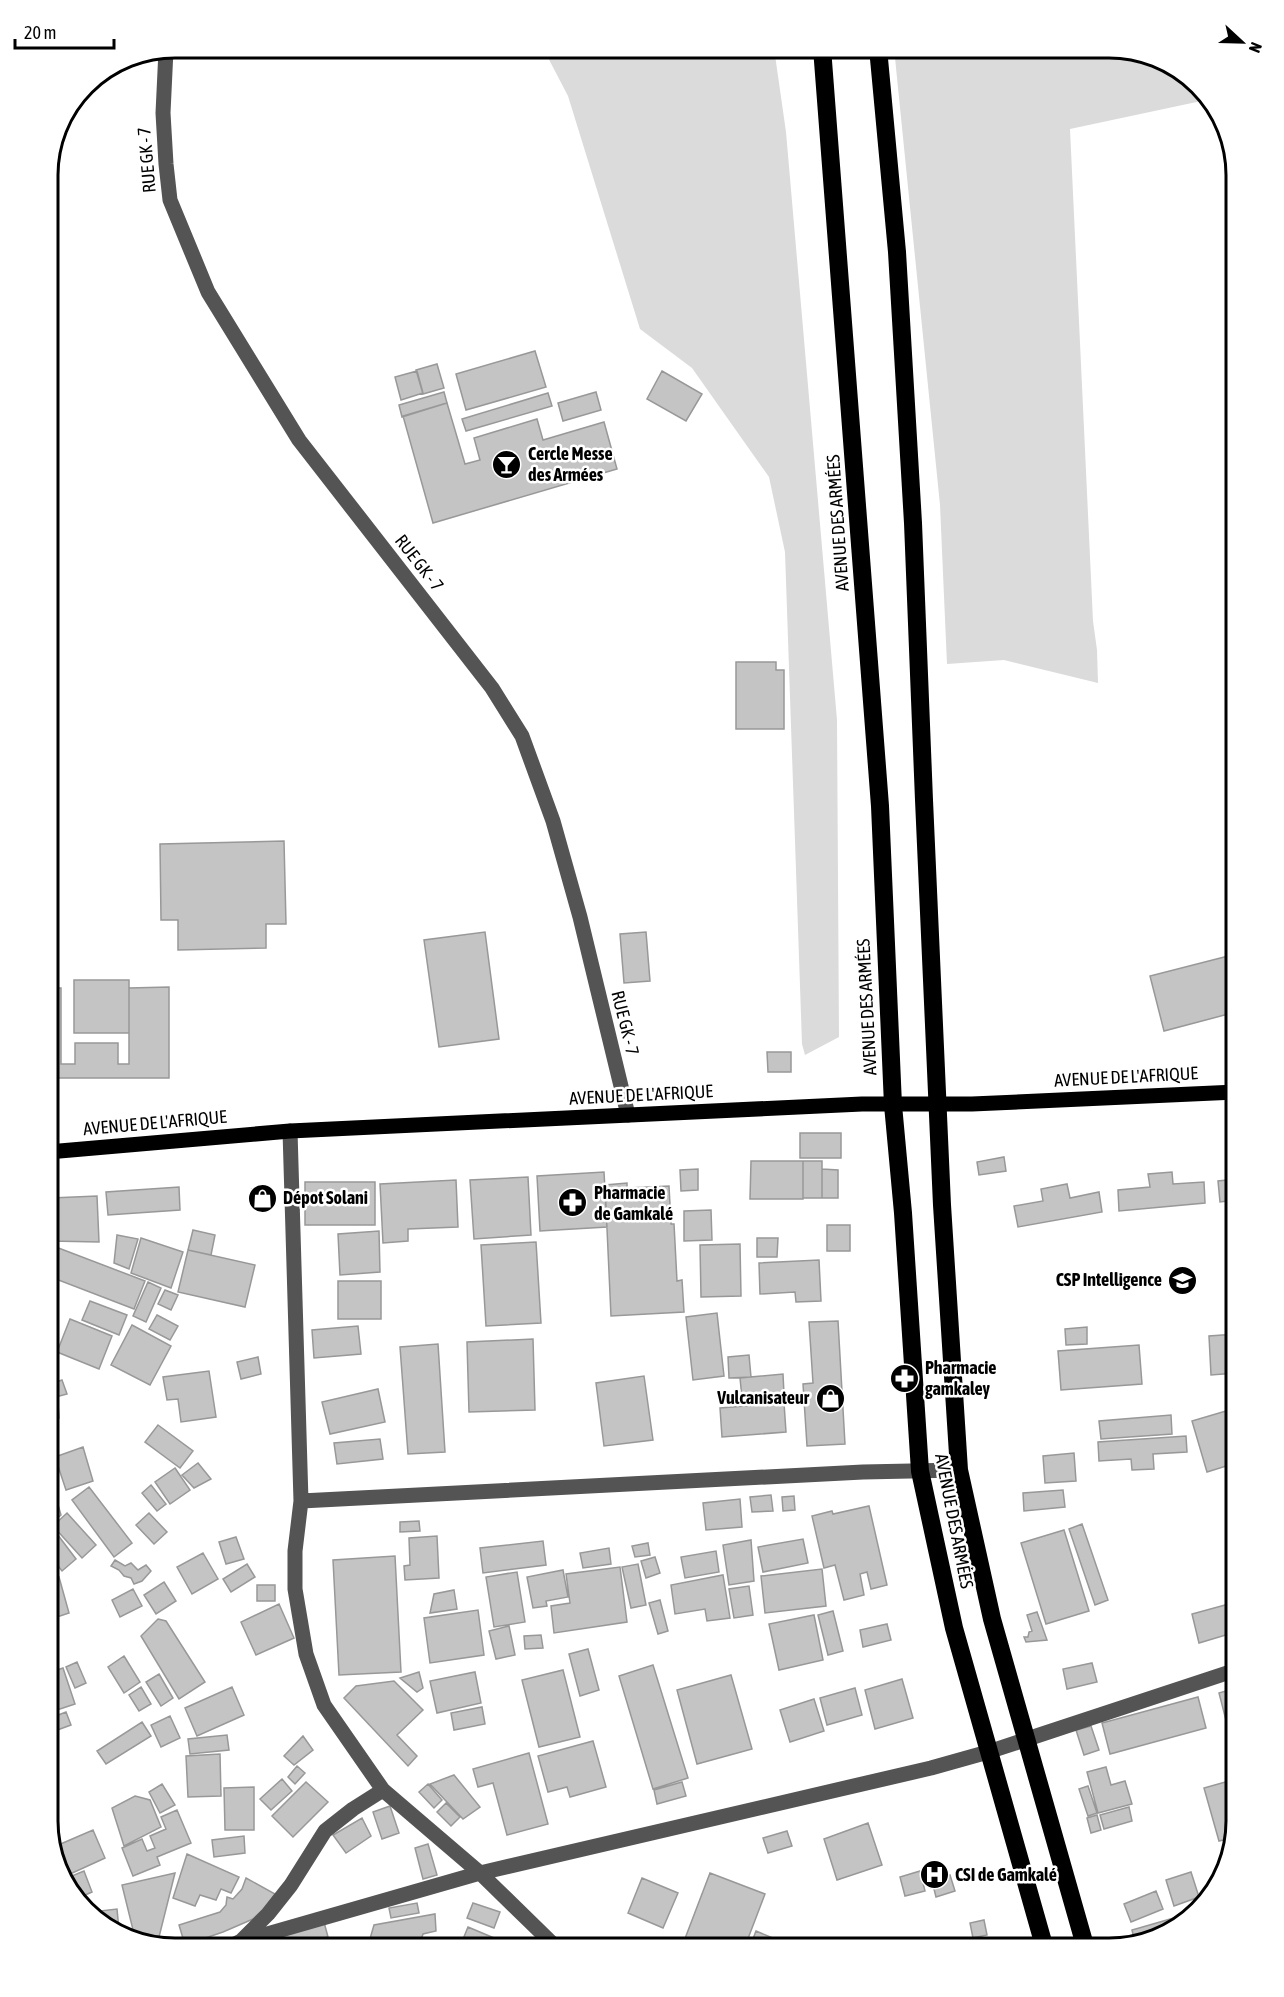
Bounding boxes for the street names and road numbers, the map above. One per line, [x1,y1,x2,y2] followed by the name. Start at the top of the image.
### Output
[133,126,160,194] street label: RUE GK - 7
[822,454,853,592] street label: AVENUE DES ARMÉES
[391,530,448,595] street label: RUE GK - 7
[852,938,881,1076] street label: AVENUE DES ARMÉES
[607,988,644,1057] street label: RUE GK - 7
[1054,1062,1199,1091] street label: AVENUE DE L'AFRIQUE
[569,1080,714,1109] street label: AVENUE DE L'AFRIQUE
[82,1106,228,1139] street label: AVENUE DE L'AFRIQUE
[931,1452,978,1591] street label: AVENUE DES ARMÉES

